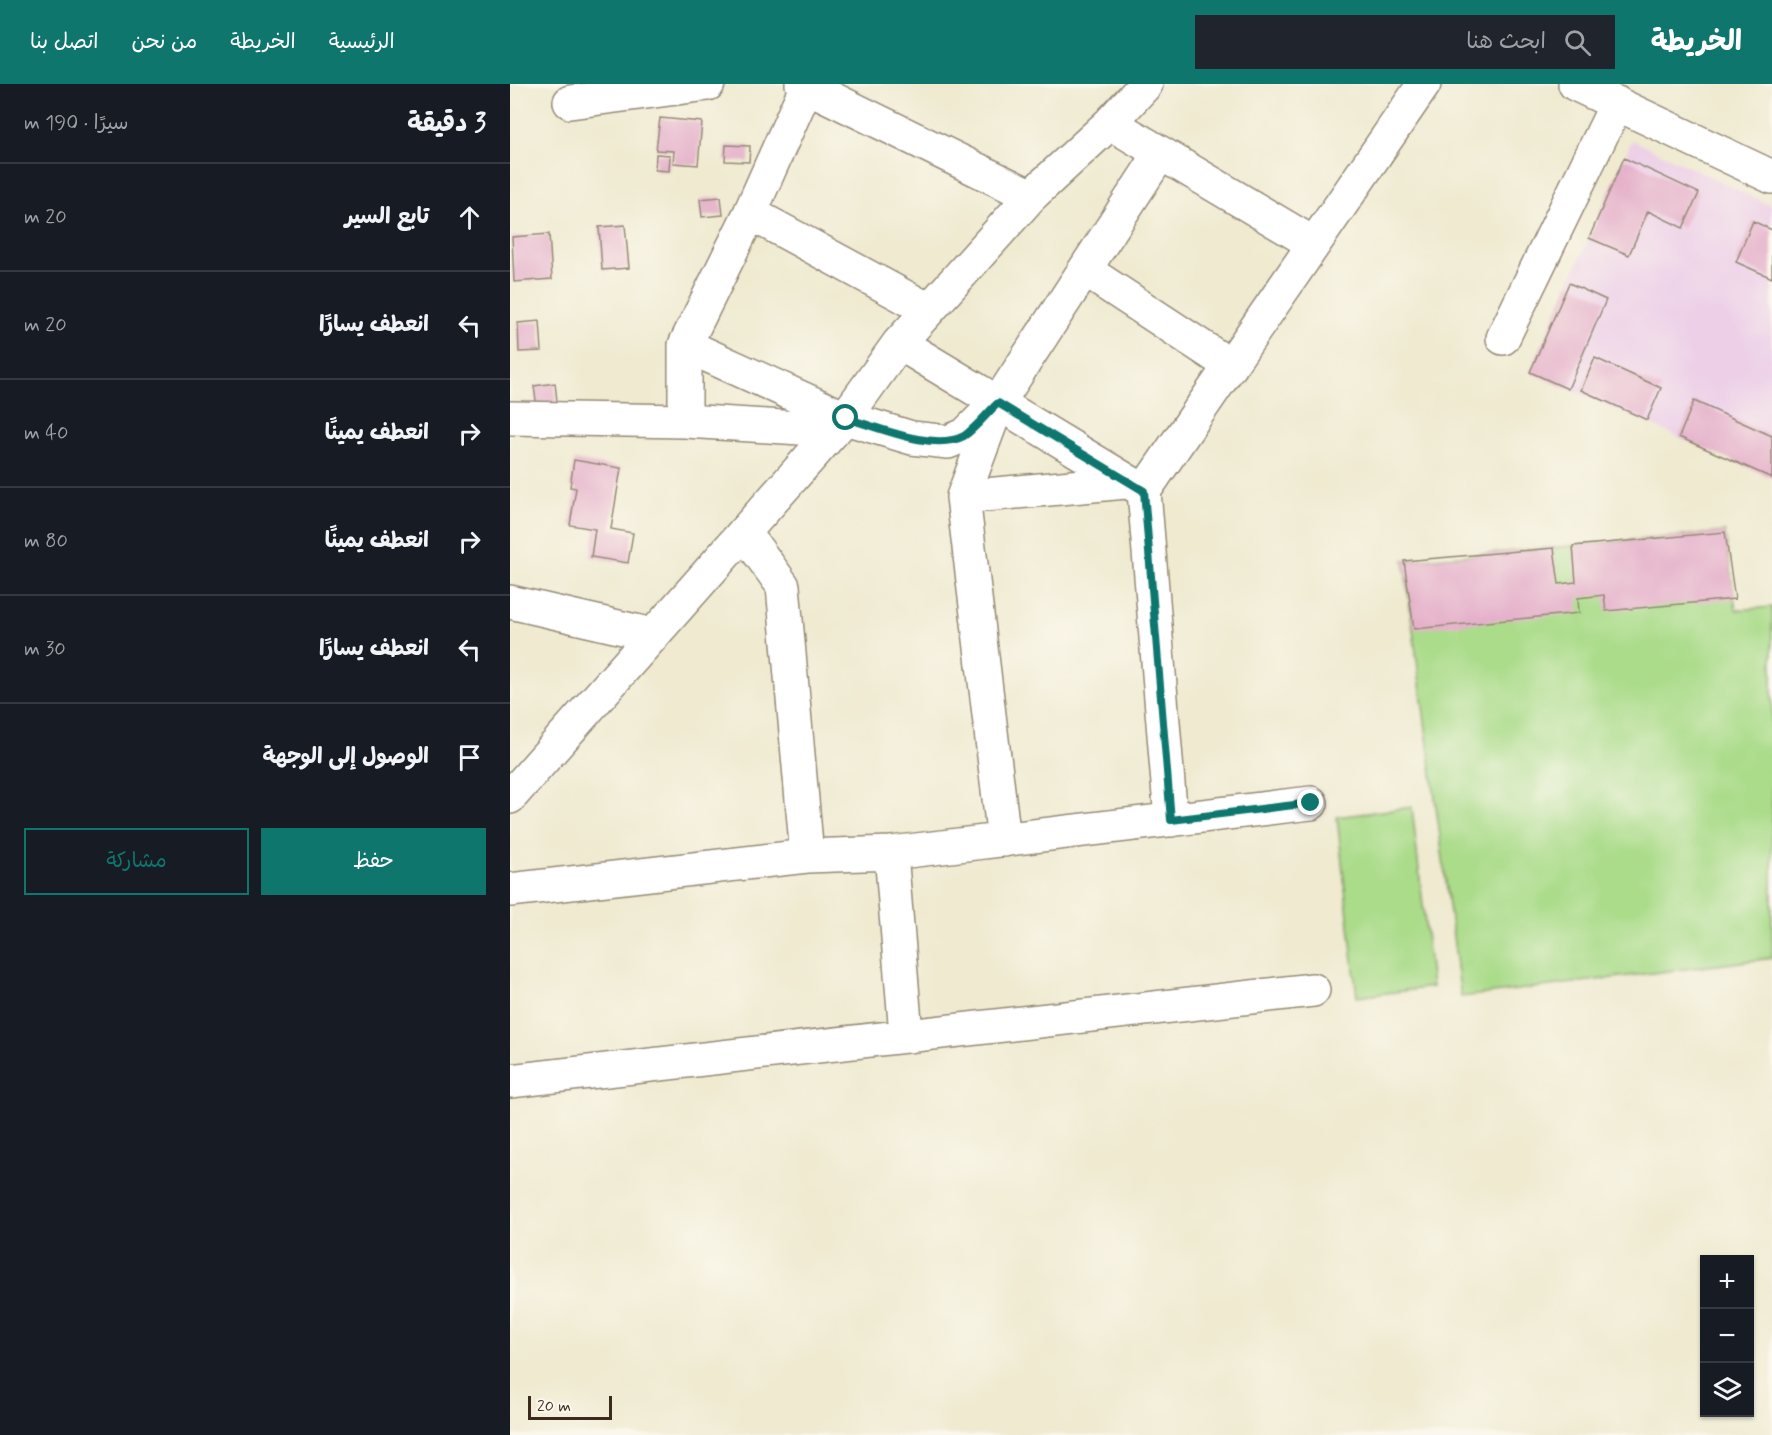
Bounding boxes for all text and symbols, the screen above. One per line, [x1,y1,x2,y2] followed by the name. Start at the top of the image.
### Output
[1195,15,1615,69] search box
[1651,24,1742,61] text: الخريطة
[1561,26,1594,59] icon: search
[30,28,98,56] text: اتصل بنا
[131,28,197,56] text: من نحن
[230,28,296,56] text: الخريطة
[329,28,395,56] text: الرئيسية
[1466,28,1546,56] text: ابحث هنا
[407,107,486,141] text: 3 دقيقة
[24,110,128,137] text: سيرًا · 190 m
[453,201,486,234] icon: ahead
[345,203,429,231] text: تابع السير
[24,204,67,231] text: 20 m
[453,309,486,342] icon: left
[319,311,429,339] text: انعطف يسارًا
[24,312,67,339] text: 20 m
[832,404,858,430] route start
[453,417,486,450] icon: right
[325,419,429,447] text: انعطف يمينًا
[24,420,68,447] text: 40 m
[453,525,486,558] icon: right
[325,527,429,555] text: انعطف يمينًا
[24,528,68,555] text: 80 m
[453,633,486,666] icon: left
[319,635,429,663] text: انعطف يسارًا
[24,636,66,663] text: 30 m
[453,741,486,774] icon: arrive
[262,743,429,771] text: الوصول إلى الوجهة
[1297,789,1323,815] route end
[24,828,249,895] button: مشاركة
[261,828,486,895] button: حفظ
[1700,1255,1754,1417] map controls
[1700,1255,1754,1309] button: +
[1700,1309,1754,1363] button: −
[1700,1363,1754,1417] button: layers
[528,1393,612,1420] scale bar
[537,1396,571,1417] text: 20 m

